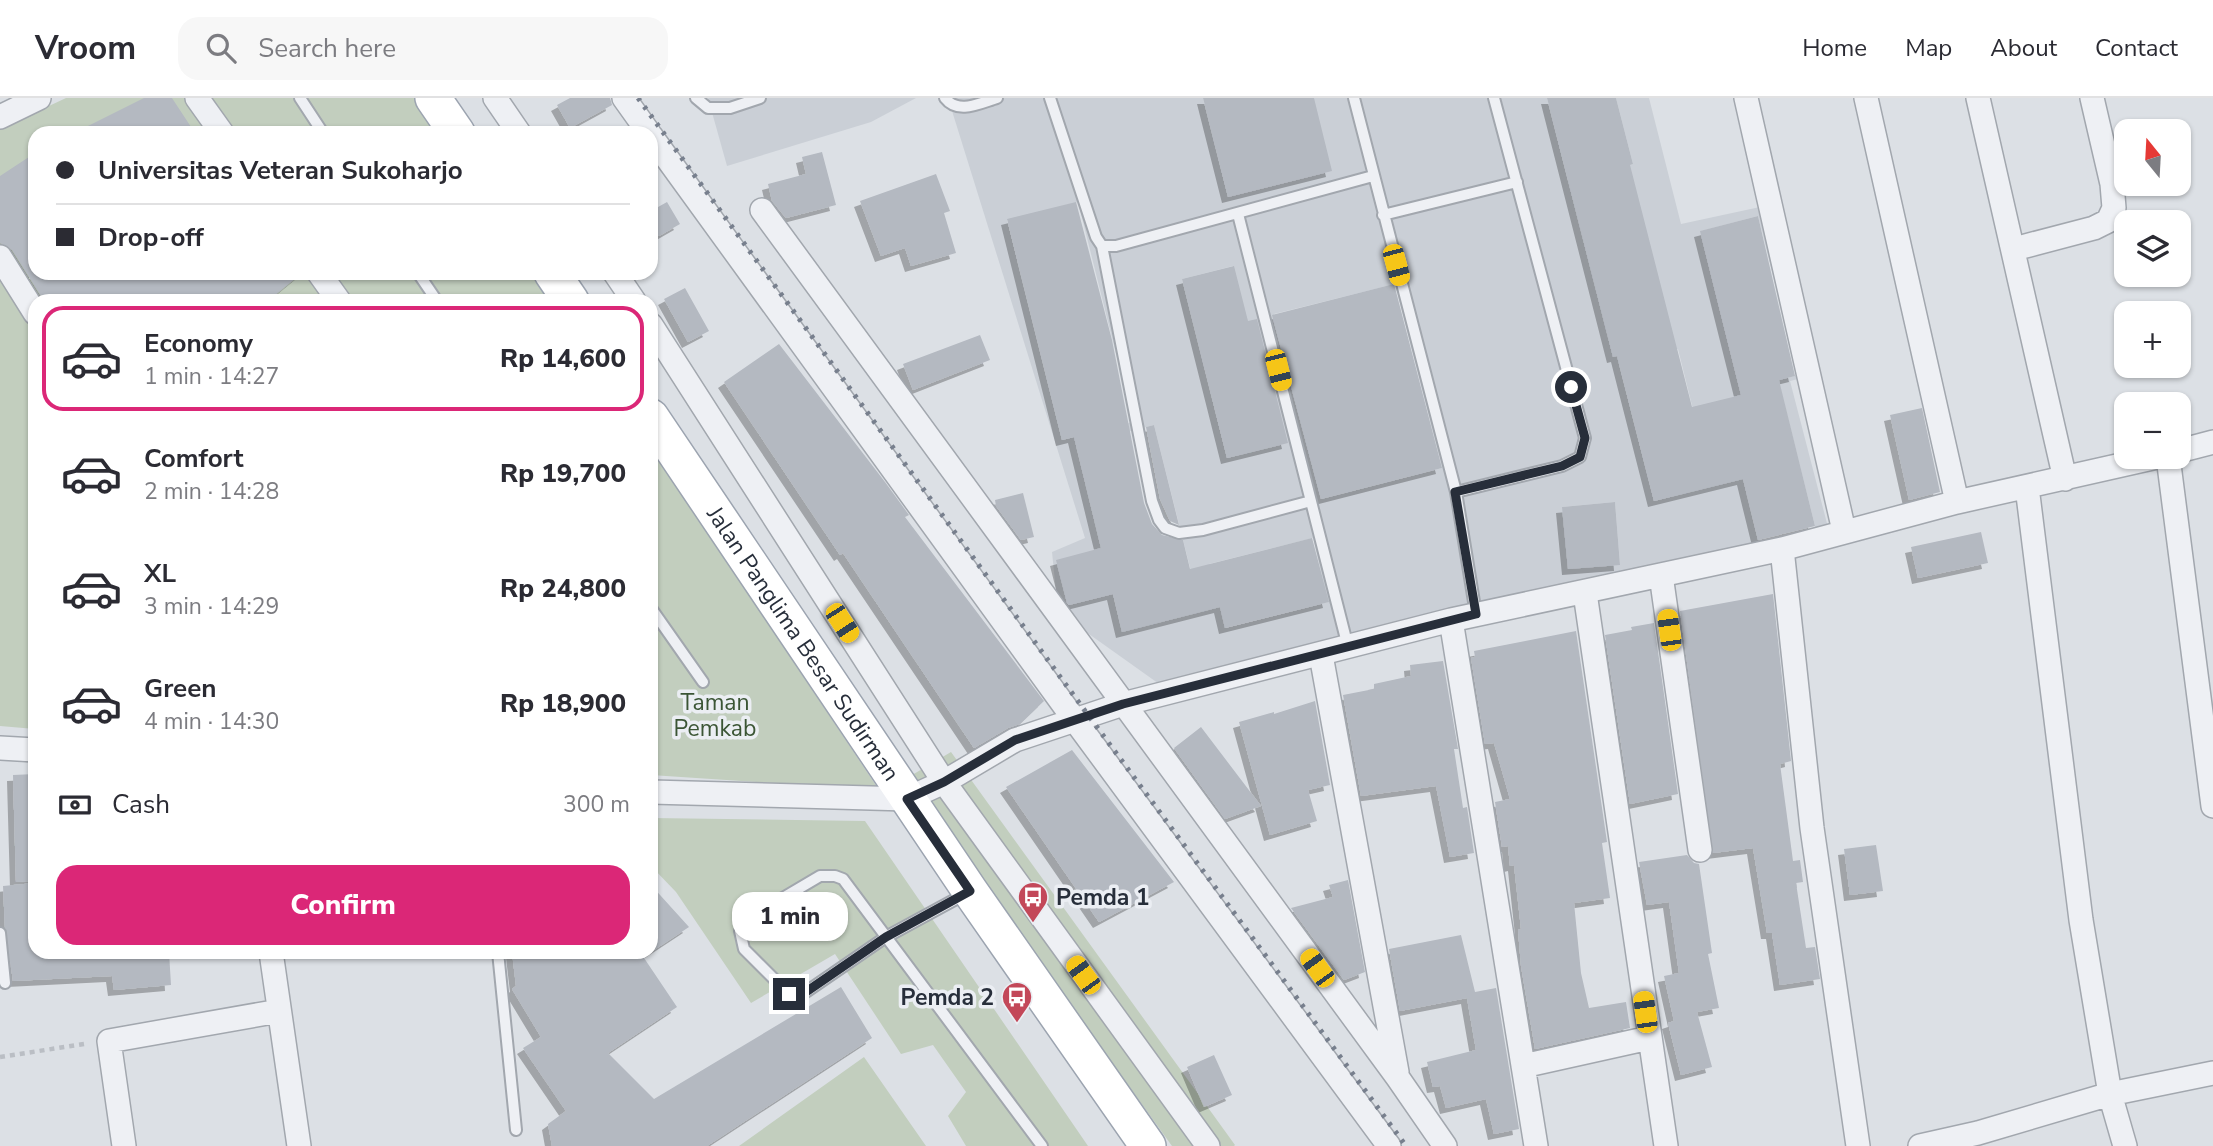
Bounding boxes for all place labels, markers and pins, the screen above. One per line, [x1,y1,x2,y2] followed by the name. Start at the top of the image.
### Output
[1016,880,1050,924] bus stop icon: Pemda 1
[1056,882,1149,913] place label: Pemda 1
[1000,980,1034,1024] bus stop icon: Pemda 2
[901,982,994,1013] place label: Pemda 2

